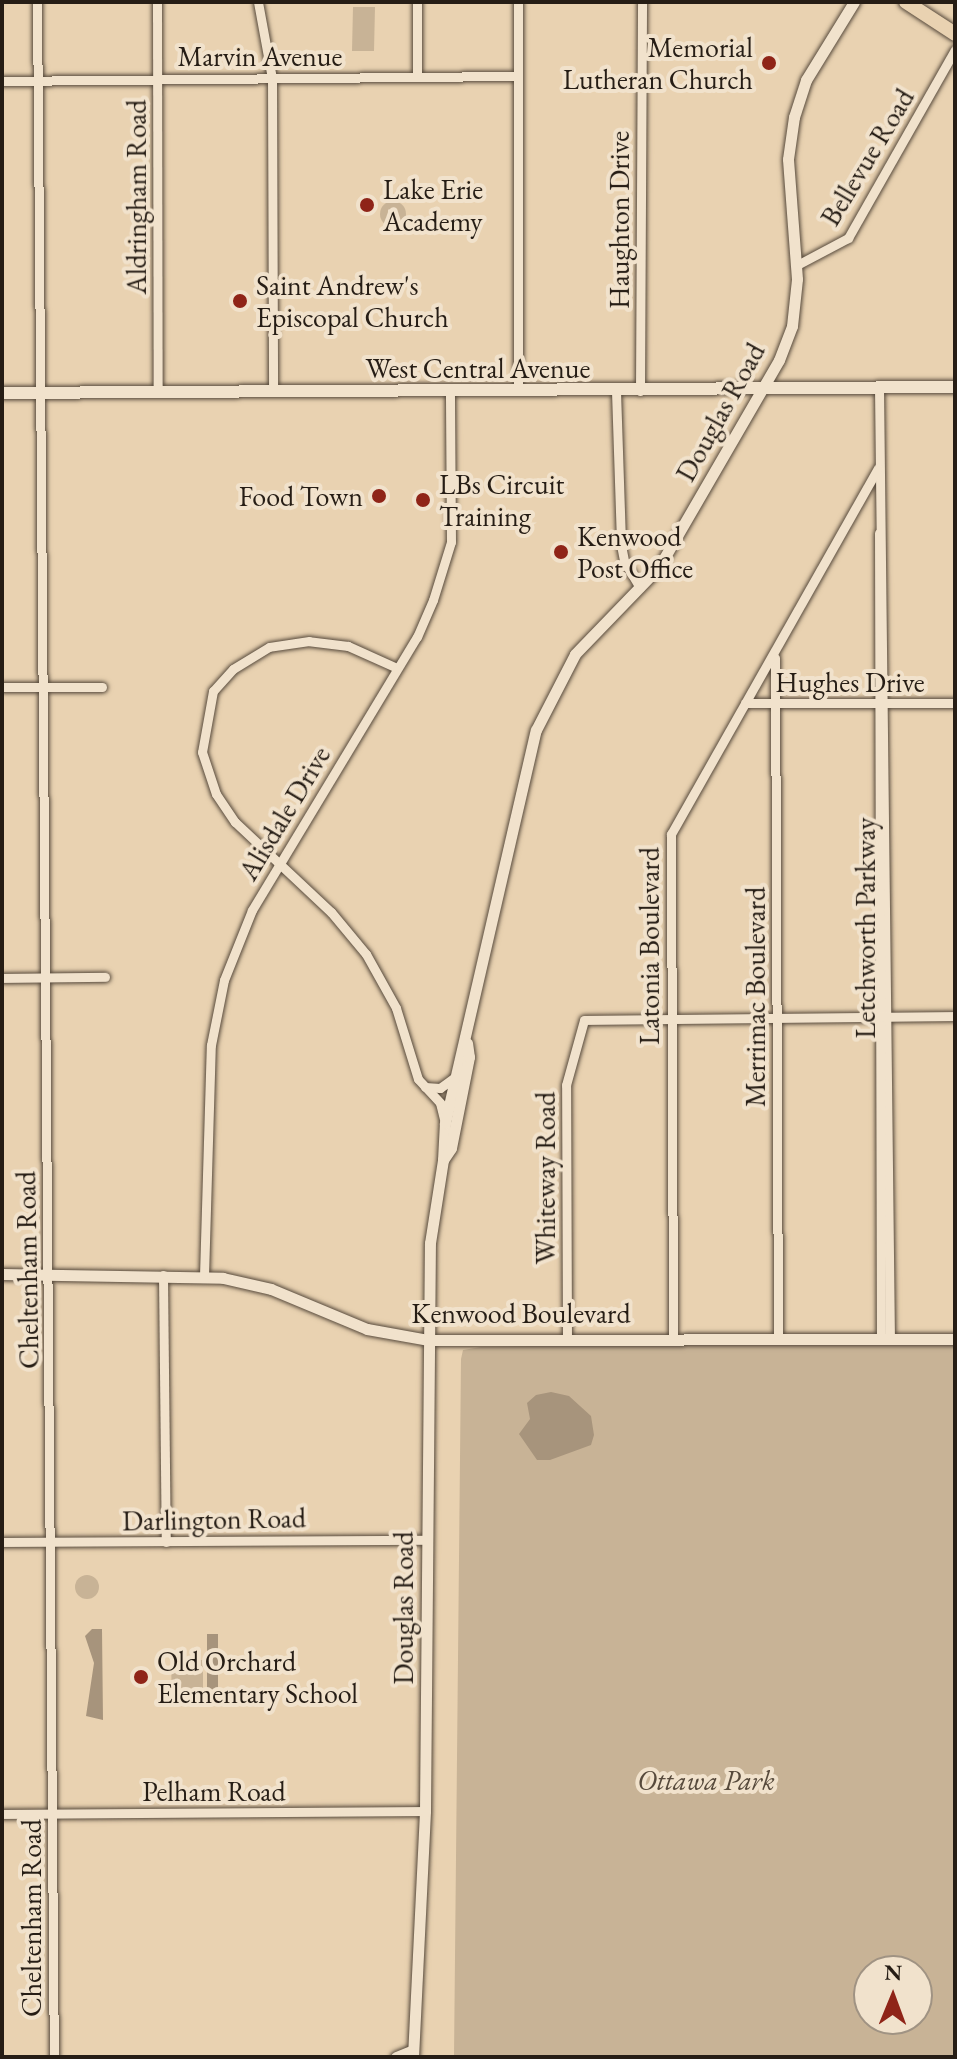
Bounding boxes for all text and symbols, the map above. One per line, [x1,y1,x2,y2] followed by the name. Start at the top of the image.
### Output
[563,30,753,96] place label: Memorial Lutheran Church
[177,39,343,73] street label: Marvin Avenue
[760,54,778,72] marker: Memorial Lutheran Church
[813,82,921,232] street label: Bellevue Road
[119,99,153,295] street label: Aldringham Road
[602,131,636,309] street label: Haughton Drive
[383,172,483,238] place label: Lake Erie Academy
[358,196,376,214] marker: Lake Erie Academy
[256,268,449,334] place label: Saint Andrew's Episcopal Church
[231,292,249,310] marker: Saint Andrew's Episcopal Church
[668,337,772,487] street label: Douglas Road
[366,351,590,385] street label: West Central Avenue
[439,467,564,533] place label: LBs Circuit Training
[239,479,363,513] place label: Food Town
[370,487,388,505] marker: Food Town
[414,491,432,509] marker: LBs Circuit Training
[577,519,693,585] place label: Kenwood Post Office
[552,543,570,561] marker: Kenwood Post Office
[775,665,925,699] street label: Hughes Drive
[231,740,337,886] street label: Alisdale Drive
[848,817,882,1039] street label: Letchworth Parkway
[632,847,666,1045] street label: Latonia Boulevard
[738,887,772,1107] street label: Merrimac Boulevard
[528,1092,562,1264] street label: Whiteway Road
[8,1171,46,1369] street label: Cheltenham Road
[411,1296,631,1330] street label: Kenwood Boulevard
[122,1501,306,1537] street label: Darlington Road
[386,1531,420,1685] street label: Douglas Road
[157,1644,358,1710] place label: Old Orchard Elementary School
[132,1668,150,1686] marker: Old Orchard Elementary School
[637,1763,775,1797] park label: Ottawa Park
[142,1774,286,1808] street label: Pelham Road
[14,1819,48,2017] street label: Cheltenham Road
[853,1955,933,2035] north arrow
[884,1958,903,1987] text: N

